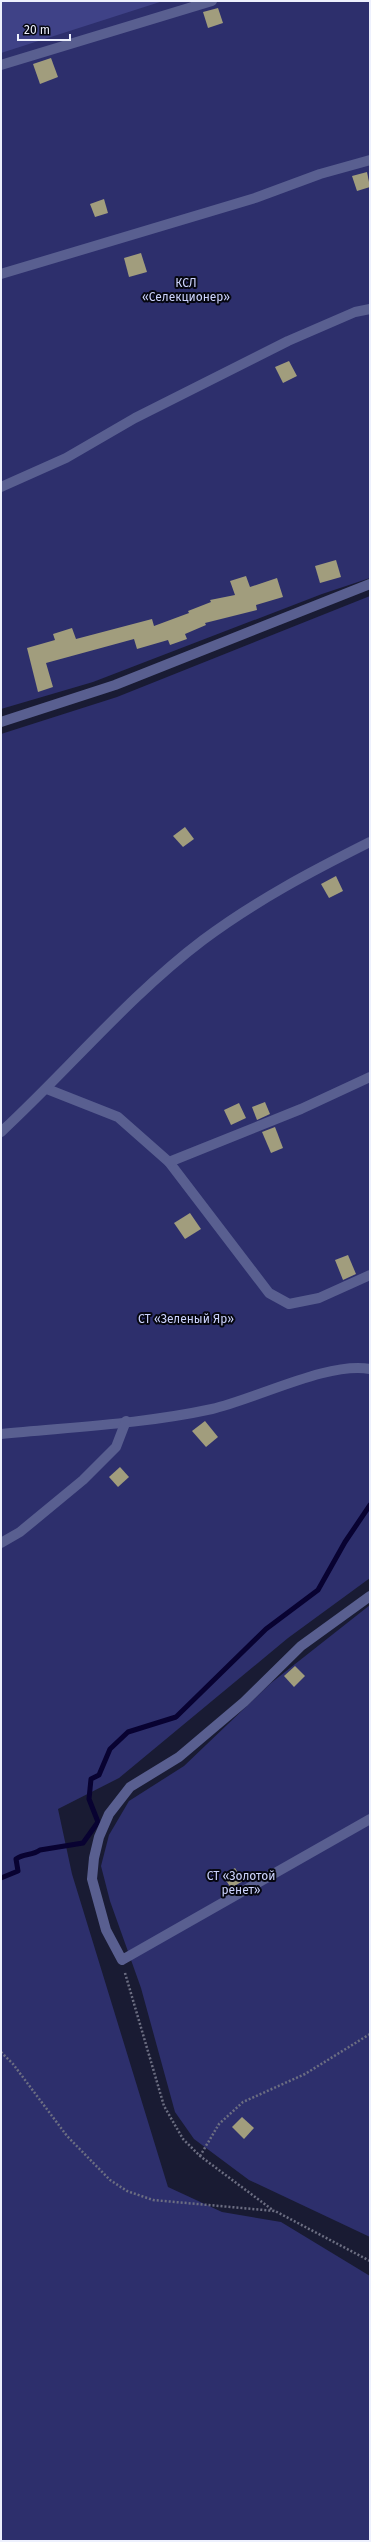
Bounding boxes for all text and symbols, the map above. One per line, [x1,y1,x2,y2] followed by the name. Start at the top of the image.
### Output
[18,16,70,42] scale bar
[24,23,50,37] text: 20 m
[142,276,230,304] park label: КСЛ «Селекционер»
[138,1312,234,1326] park label: СТ «Зеленый Яр»
[207,1869,275,1897] park label: СТ «Золотой ренет»

